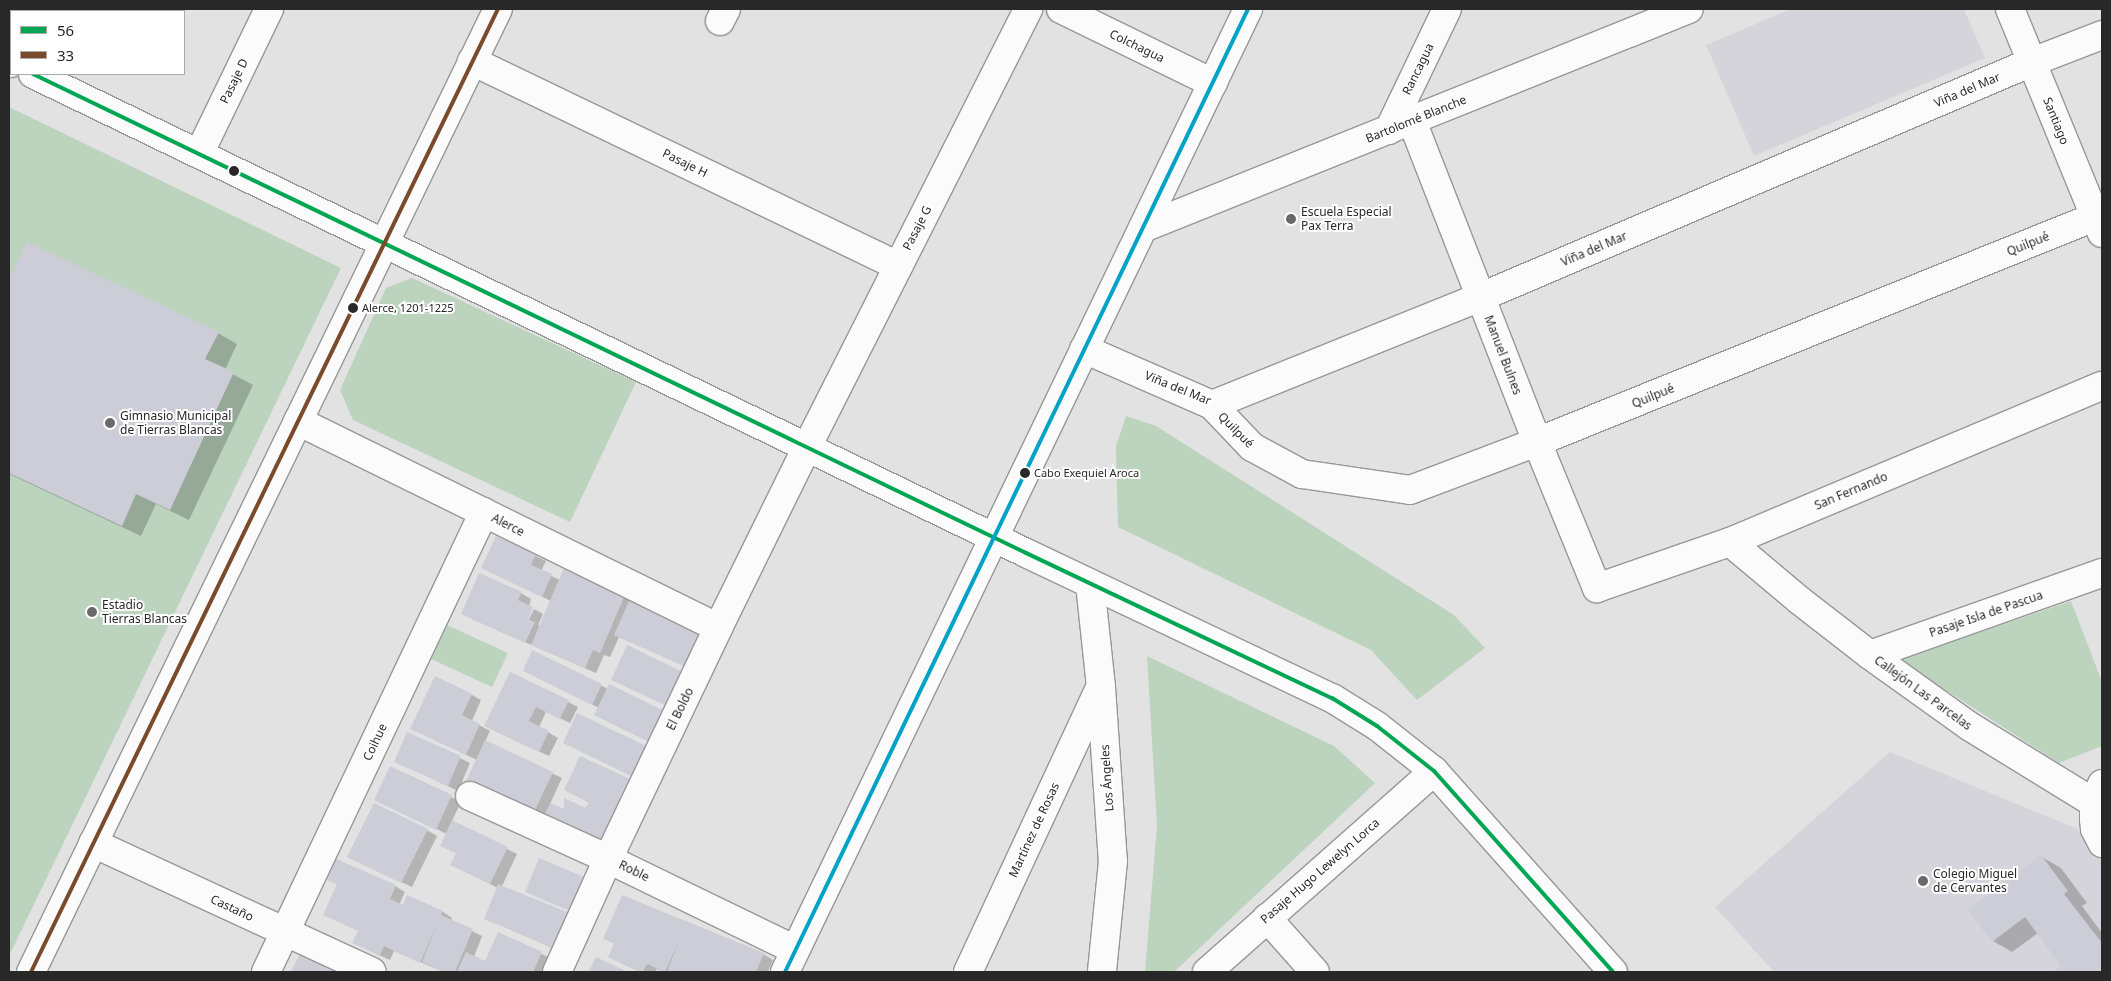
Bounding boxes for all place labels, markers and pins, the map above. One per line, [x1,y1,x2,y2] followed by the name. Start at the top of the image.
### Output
[229,166,239,176] unlabelled marker
[1301,205,1392,233] place label: Escuela Especial Pax Terra
[1285,213,1297,225] marker: Escuela Especial Pax Terra
[362,301,454,315] place label: Alerce, 1201-1225
[348,303,358,313] marker: Alerce, 1201-1225
[120,409,231,437] place label: Gimnasio Municipal de Tierras Blancas
[104,417,116,429] marker: Gimnasio Municipal de Tierras Blancas
[1034,466,1139,480] place label: Cabo Exequiel Aroca
[1020,468,1030,478] marker: Cabo Exequiel Aroca
[102,598,187,626] place label: Estadio Tierras Blancas
[86,606,98,618] marker: Estadio Tierras Blancas
[1933,867,2017,895] place label: Colegio Miguel de Cervantes
[1917,875,1929,887] marker: Colegio Miguel de Cervantes

